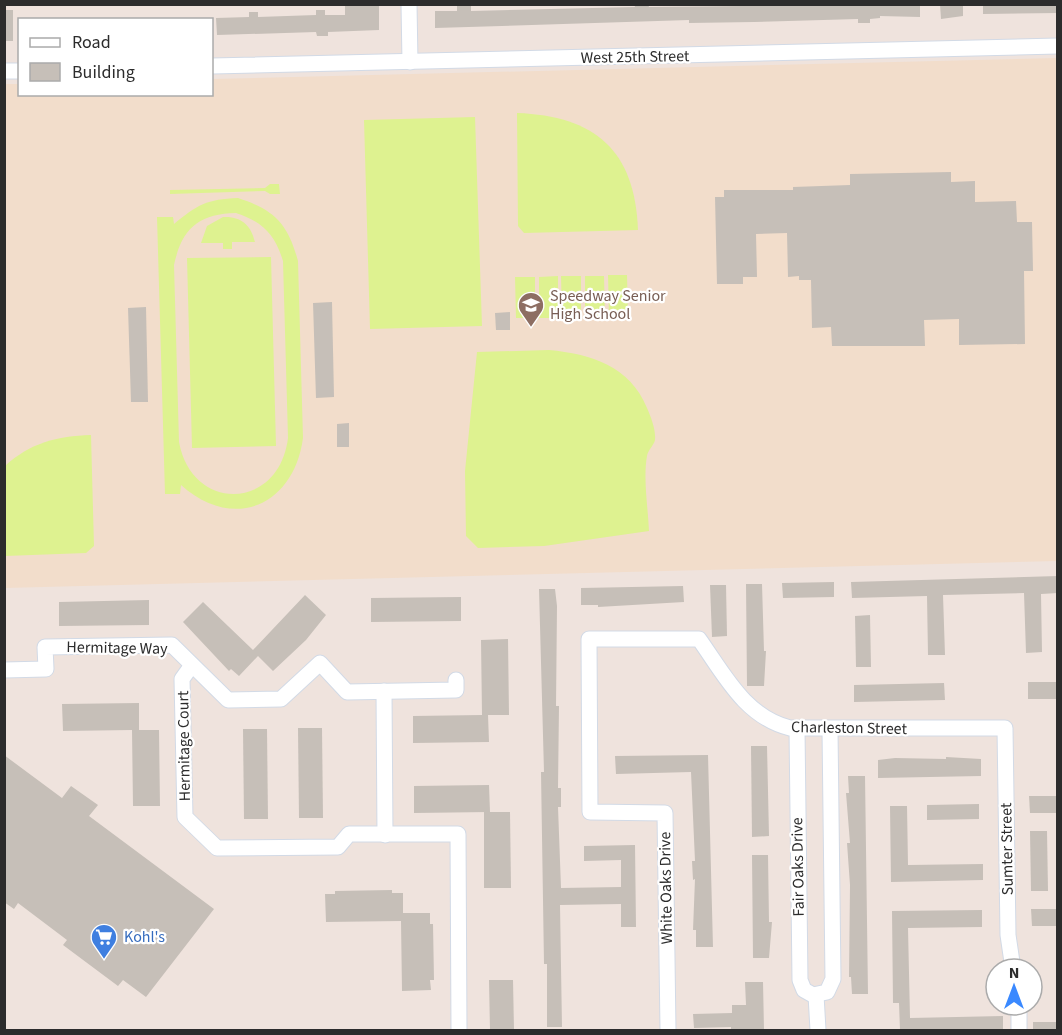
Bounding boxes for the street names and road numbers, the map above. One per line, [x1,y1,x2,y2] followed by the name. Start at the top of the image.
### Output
[580,45,690,69] street label: West 25th Street
[66,636,168,660] street label: Hermitage Way
[172,690,196,802] street label: Hermitage Court
[791,716,908,740] street label: Charleston Street
[995,802,1019,895] street label: Sumter Street
[786,817,810,917] street label: Fair Oaks Drive
[654,831,678,945] street label: White Oaks Drive

